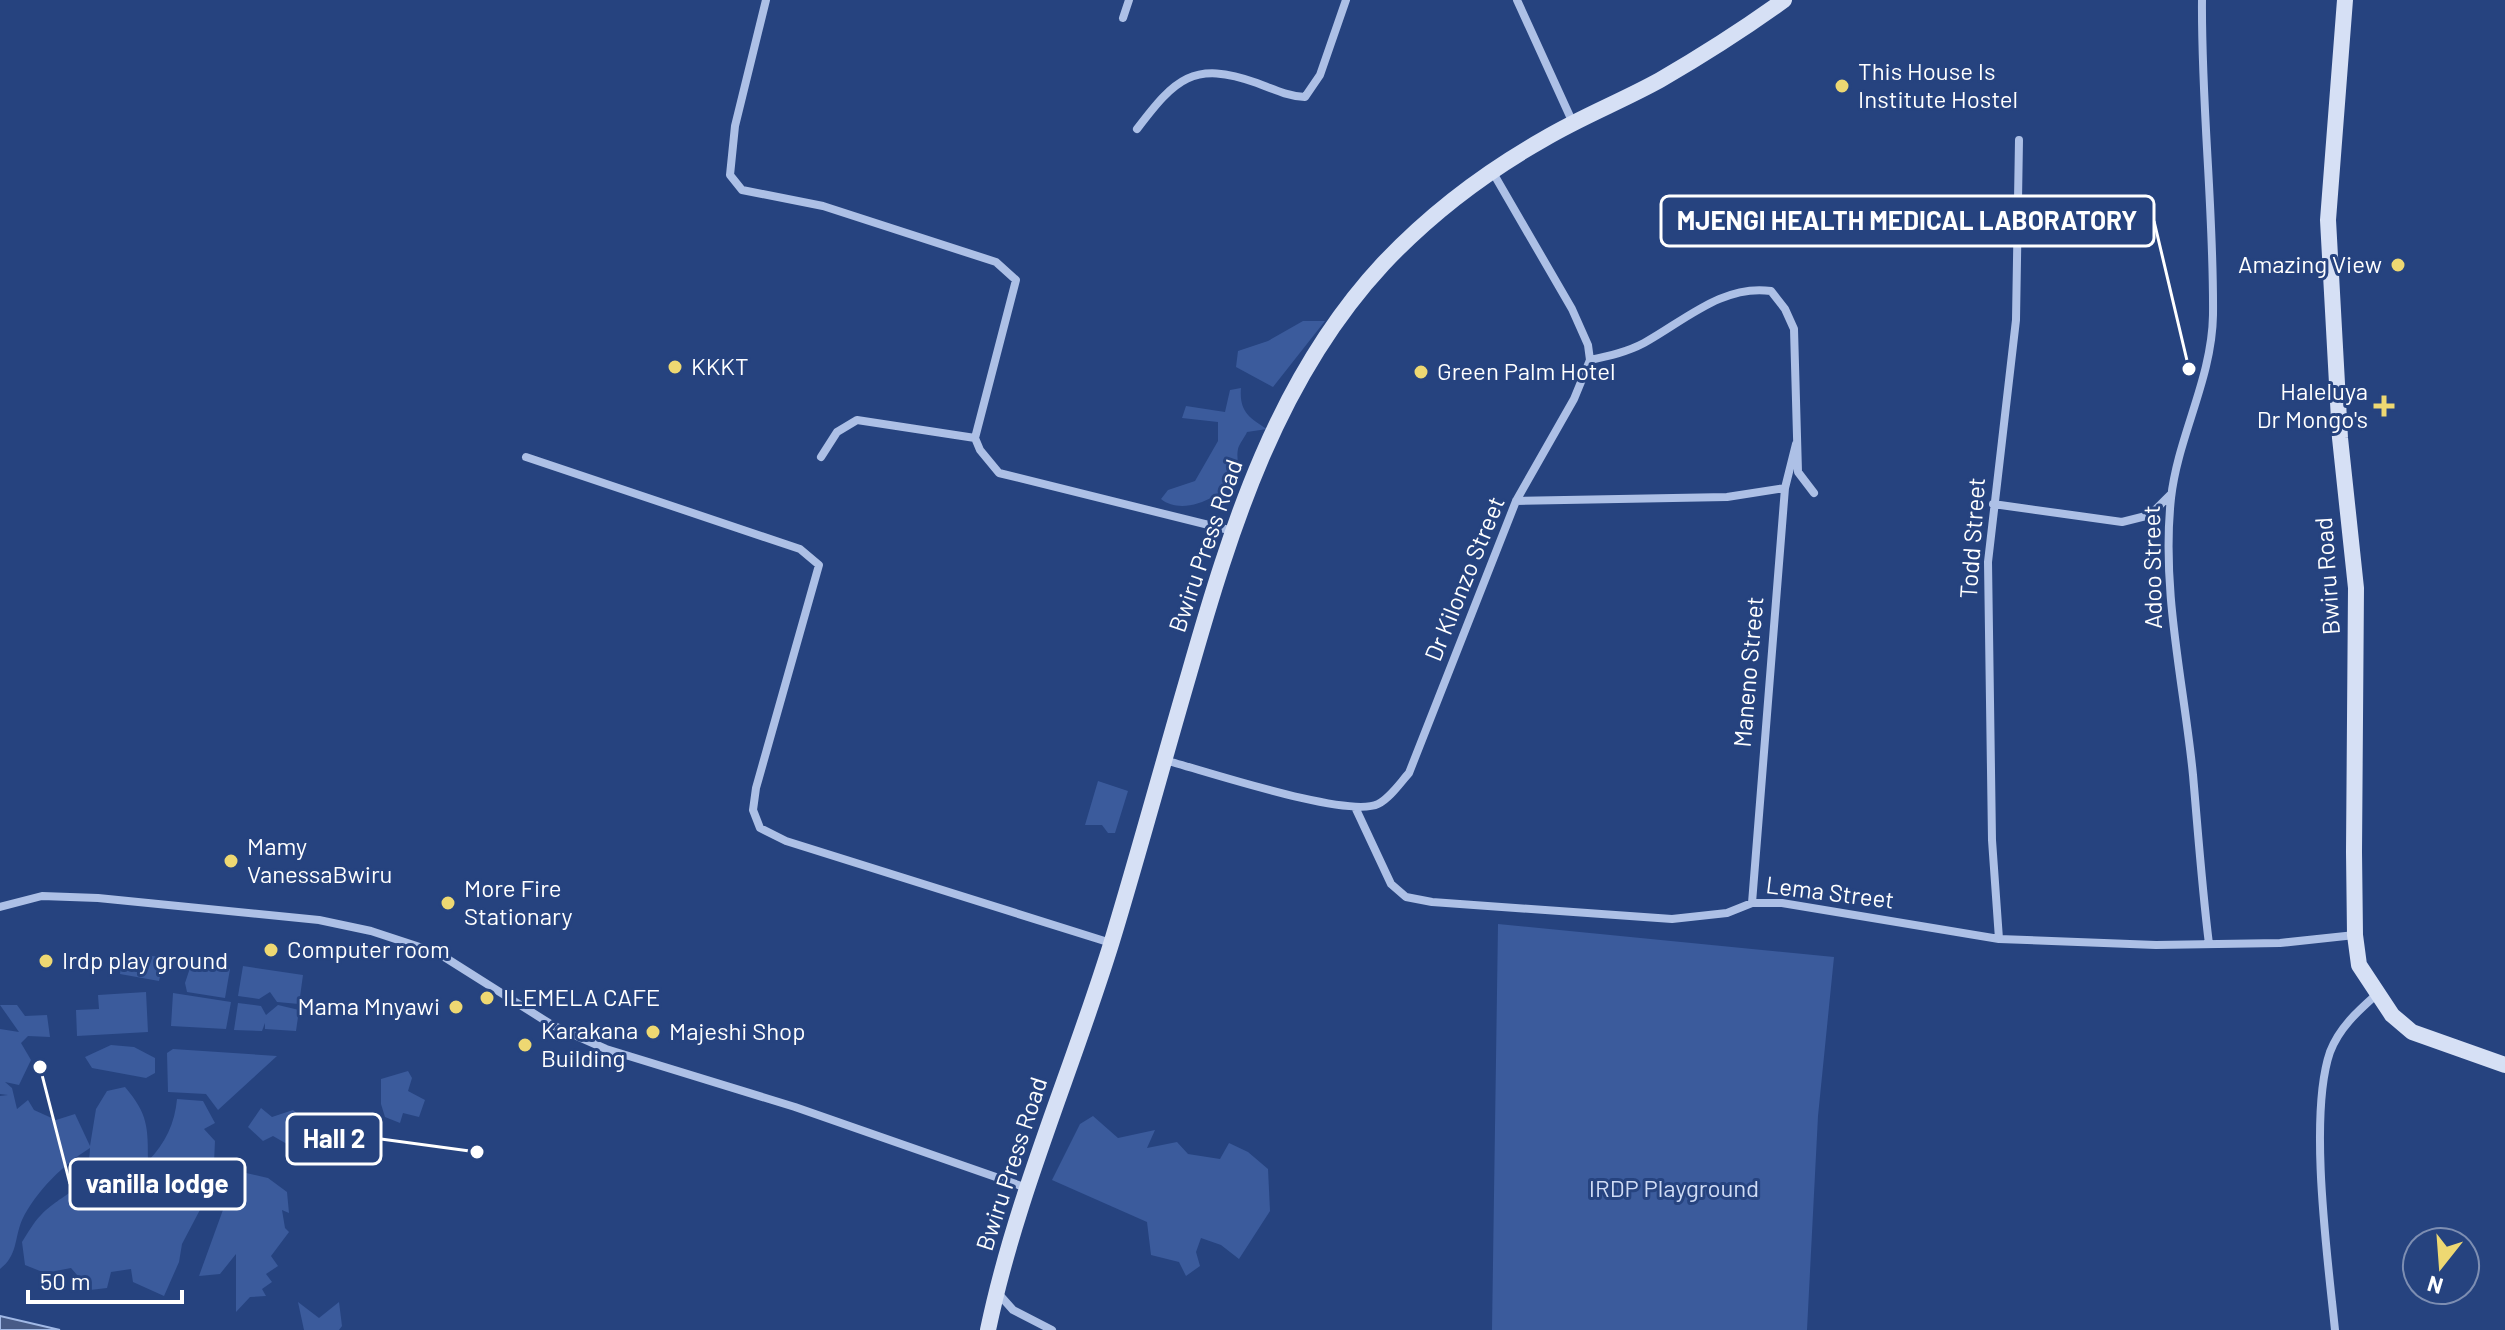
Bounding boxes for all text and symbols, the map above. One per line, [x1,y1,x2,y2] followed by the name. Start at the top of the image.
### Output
[1858,56,2018,113] place label: This House Is Institute Hostel
[1833,77,1851,95] marker: This House Is Institute Hostel
[1661,196,2154,246] callout: MJENGI HEALTH MEDICAL LABORATORY
[1677,204,2137,235] text: MJENGI HEALTH MEDICAL LABORATORY
[2238,249,2382,278] place label: Amazing View
[2389,256,2407,274] marker: Amazing View
[691,351,749,380] place label: KKKT
[1437,356,1616,385] place label: Green Palm Hotel
[666,358,684,376] marker: KKKT
[1412,363,1430,381] marker: Green Palm Hotel
[2257,376,2368,433] place label: Haleluya Dr Mongo's
[2375,397,2393,415] marker: Haleluya Dr Mongo's
[1161,455,1248,636] street label: Bwiru Press Road
[1953,476,1990,600] street label: Todd Street
[1417,492,1510,665] street label: Dr Kilonzo Street
[2136,505,2167,629] street label: Adoo Street
[2308,516,2345,636] street label: Bwiru Road
[1726,595,1769,748] street label: Maneno Street
[247,831,393,888] place label: Mamy VanessaBwiru
[222,852,240,870] marker: Mamy VanessaBwiru
[1764,869,1896,914] street label: Lema Street
[464,873,573,930] place label: More Fire Stationary
[439,894,457,912] marker: More Fire Stationary
[287,934,450,963] place label: Computer room
[262,941,280,959] marker: Computer room
[62,945,228,974] place label: Irdp play ground
[37,952,55,970] marker: Irdp play ground
[503,982,660,1011] place label: ILEMELA CAFE
[478,989,496,1007] marker: ILEMELA CAFE
[297,991,440,1020] place label: Mama Mnyawi
[447,998,465,1016] marker: Mama Mnyawi
[541,1015,638,1072] place label: Karakana Building
[669,1016,805,1045] place label: Majeshi Shop
[644,1023,662,1041] marker: Majeshi Shop
[516,1036,534,1054] marker: Karakana Building
[969,1073,1052,1254] street label: Bwiru Press Road
[287,1114,381,1164] callout: Hall 2
[303,1122,365,1153] text: Hall 2
[70,1159,245,1209] callout: vanilla lodge
[85,1167,229,1198] text: vanilla lodge
[1589,1173,1759,1202] park label: IRDP Playground
[2401,1226,2481,1306] north arrow
[28,1254,182,1304] scale bar
[40,1266,91,1295] text: 50 m
[2424,1272,2446,1301] text: N

